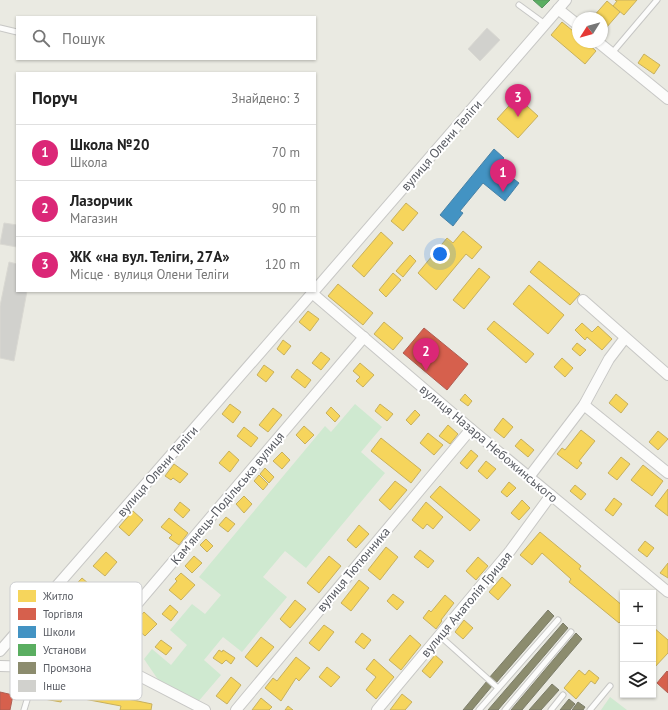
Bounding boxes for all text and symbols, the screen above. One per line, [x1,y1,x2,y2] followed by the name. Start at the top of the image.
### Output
[572,12,608,48] north arrow
[16,16,316,60] search box
[30,27,52,49] icon: search
[62,29,105,48] text: Пошук
[505,84,531,117] pin: 3
[32,87,78,109] text: Поруч
[231,90,300,107] text: Знайдено: 3
[397,96,486,194] street label: вулиця Олени Теліги
[70,135,150,154] text: Школа №20
[41,144,49,161] text: 1
[272,144,300,161] text: 70 m
[70,154,107,171] text: Школа
[490,159,516,192] pin: 1
[70,191,133,210] text: Лазорчик
[41,200,49,217] text: 2
[272,200,300,217] text: 90 m
[70,210,118,227] text: Магазин
[430,244,450,264] your location
[70,247,230,266] text: ЖК «на вул. Теліги, 27А»
[41,256,49,273] text: 3
[265,256,300,273] text: 120 m
[70,266,229,283] text: Місце · вулиця Олени Теліги
[413,338,439,371] pin: 2
[416,380,561,506] street label: вулиця Назара Небожинського
[113,422,202,520] street label: вулиця Олени Теліги
[167,428,288,568] street label: Камʼянець-Подільська вулиця
[313,523,394,615] street label: вулиця Тютюнника
[417,548,516,661] street label: вулиця Анатолія Грицая
[10,582,142,700] legend
[42,589,74,603] text: Житло
[620,590,656,698] map controls
[620,590,656,626] button: +
[43,607,83,621] text: Торгівля
[43,625,75,639] text: Школи
[620,626,656,662] button: −
[43,643,86,657] text: Установи
[43,661,91,675] text: Промзона
[620,662,656,698] button: layers
[43,679,66,693] text: Інше

